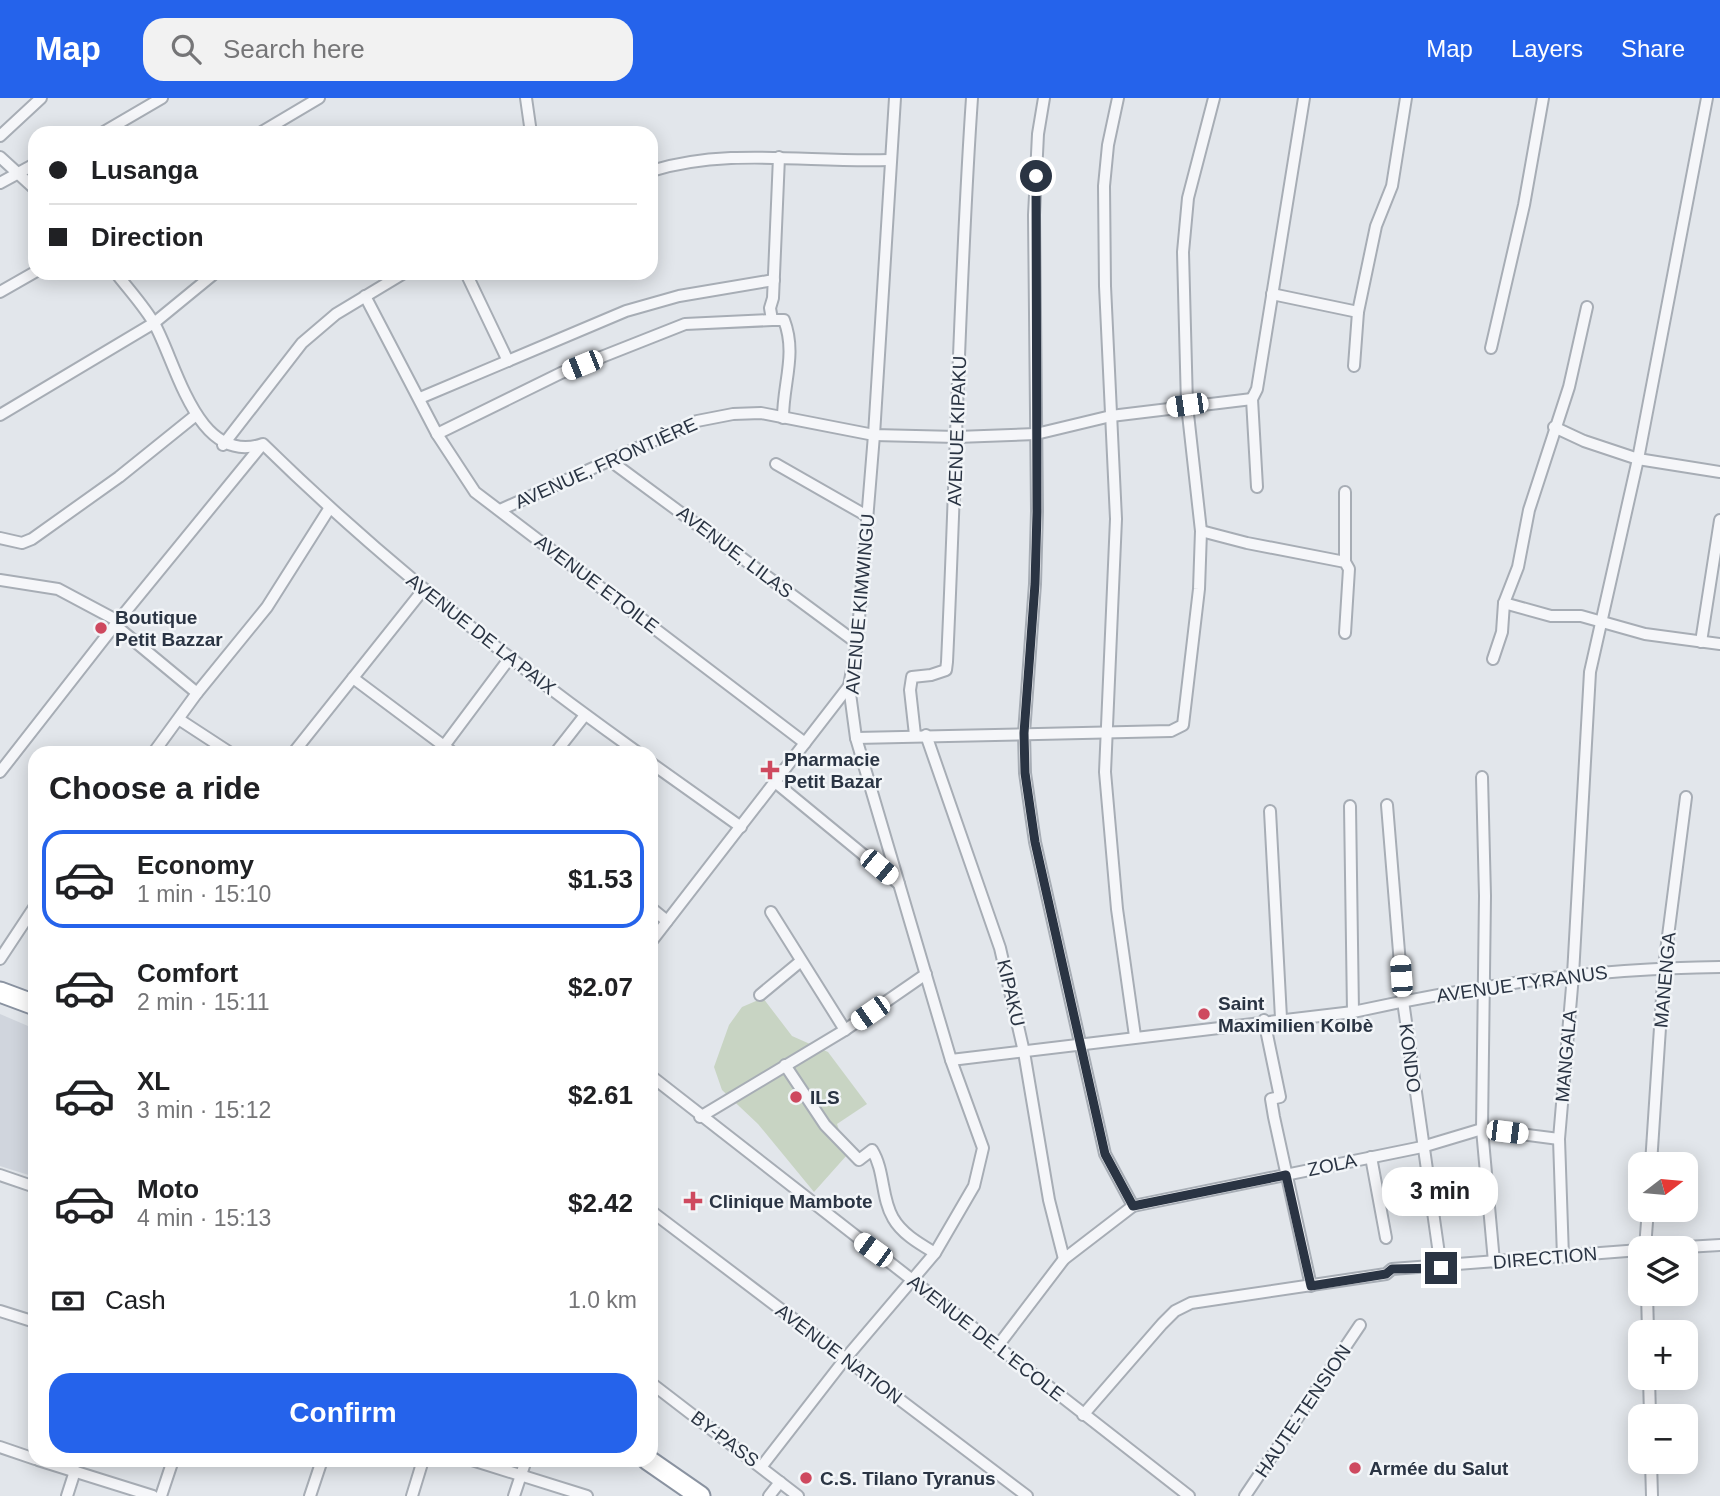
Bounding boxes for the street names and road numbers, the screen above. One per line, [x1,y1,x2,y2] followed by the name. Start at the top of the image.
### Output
[944,356,970,506] street label: AVENUE KIPAKU
[512,413,700,513] street label: AVENUE, FRONTIÈRE
[673,502,797,602] street label: AVENUE, LILAS
[842,513,878,695] street label: AVENUE KIMWINGU
[531,531,663,637] street label: AVENUE ETOILE
[402,569,560,699] street label: AVENUE DE LA PAIX
[1650,931,1680,1029] street label: MANENGA
[993,957,1029,1029] street label: KIPAKU
[1435,962,1609,1006] street label: AVENUE TYRANUS
[1551,1008,1581,1103] street label: MANGALA
[1395,1022,1425,1094] street label: KONDO
[1306,1150,1359,1180] street label: ZOLA
[1492,1243,1598,1273] street label: DIRECTION
[904,1271,1068,1405] street label: AVENUE DE L'ECOLE
[772,1300,906,1408] street label: AVENUE NATION
[1251,1341,1355,1481] street label: HAUTE-TENSION
[687,1407,763,1471] street label: BY-PASS

